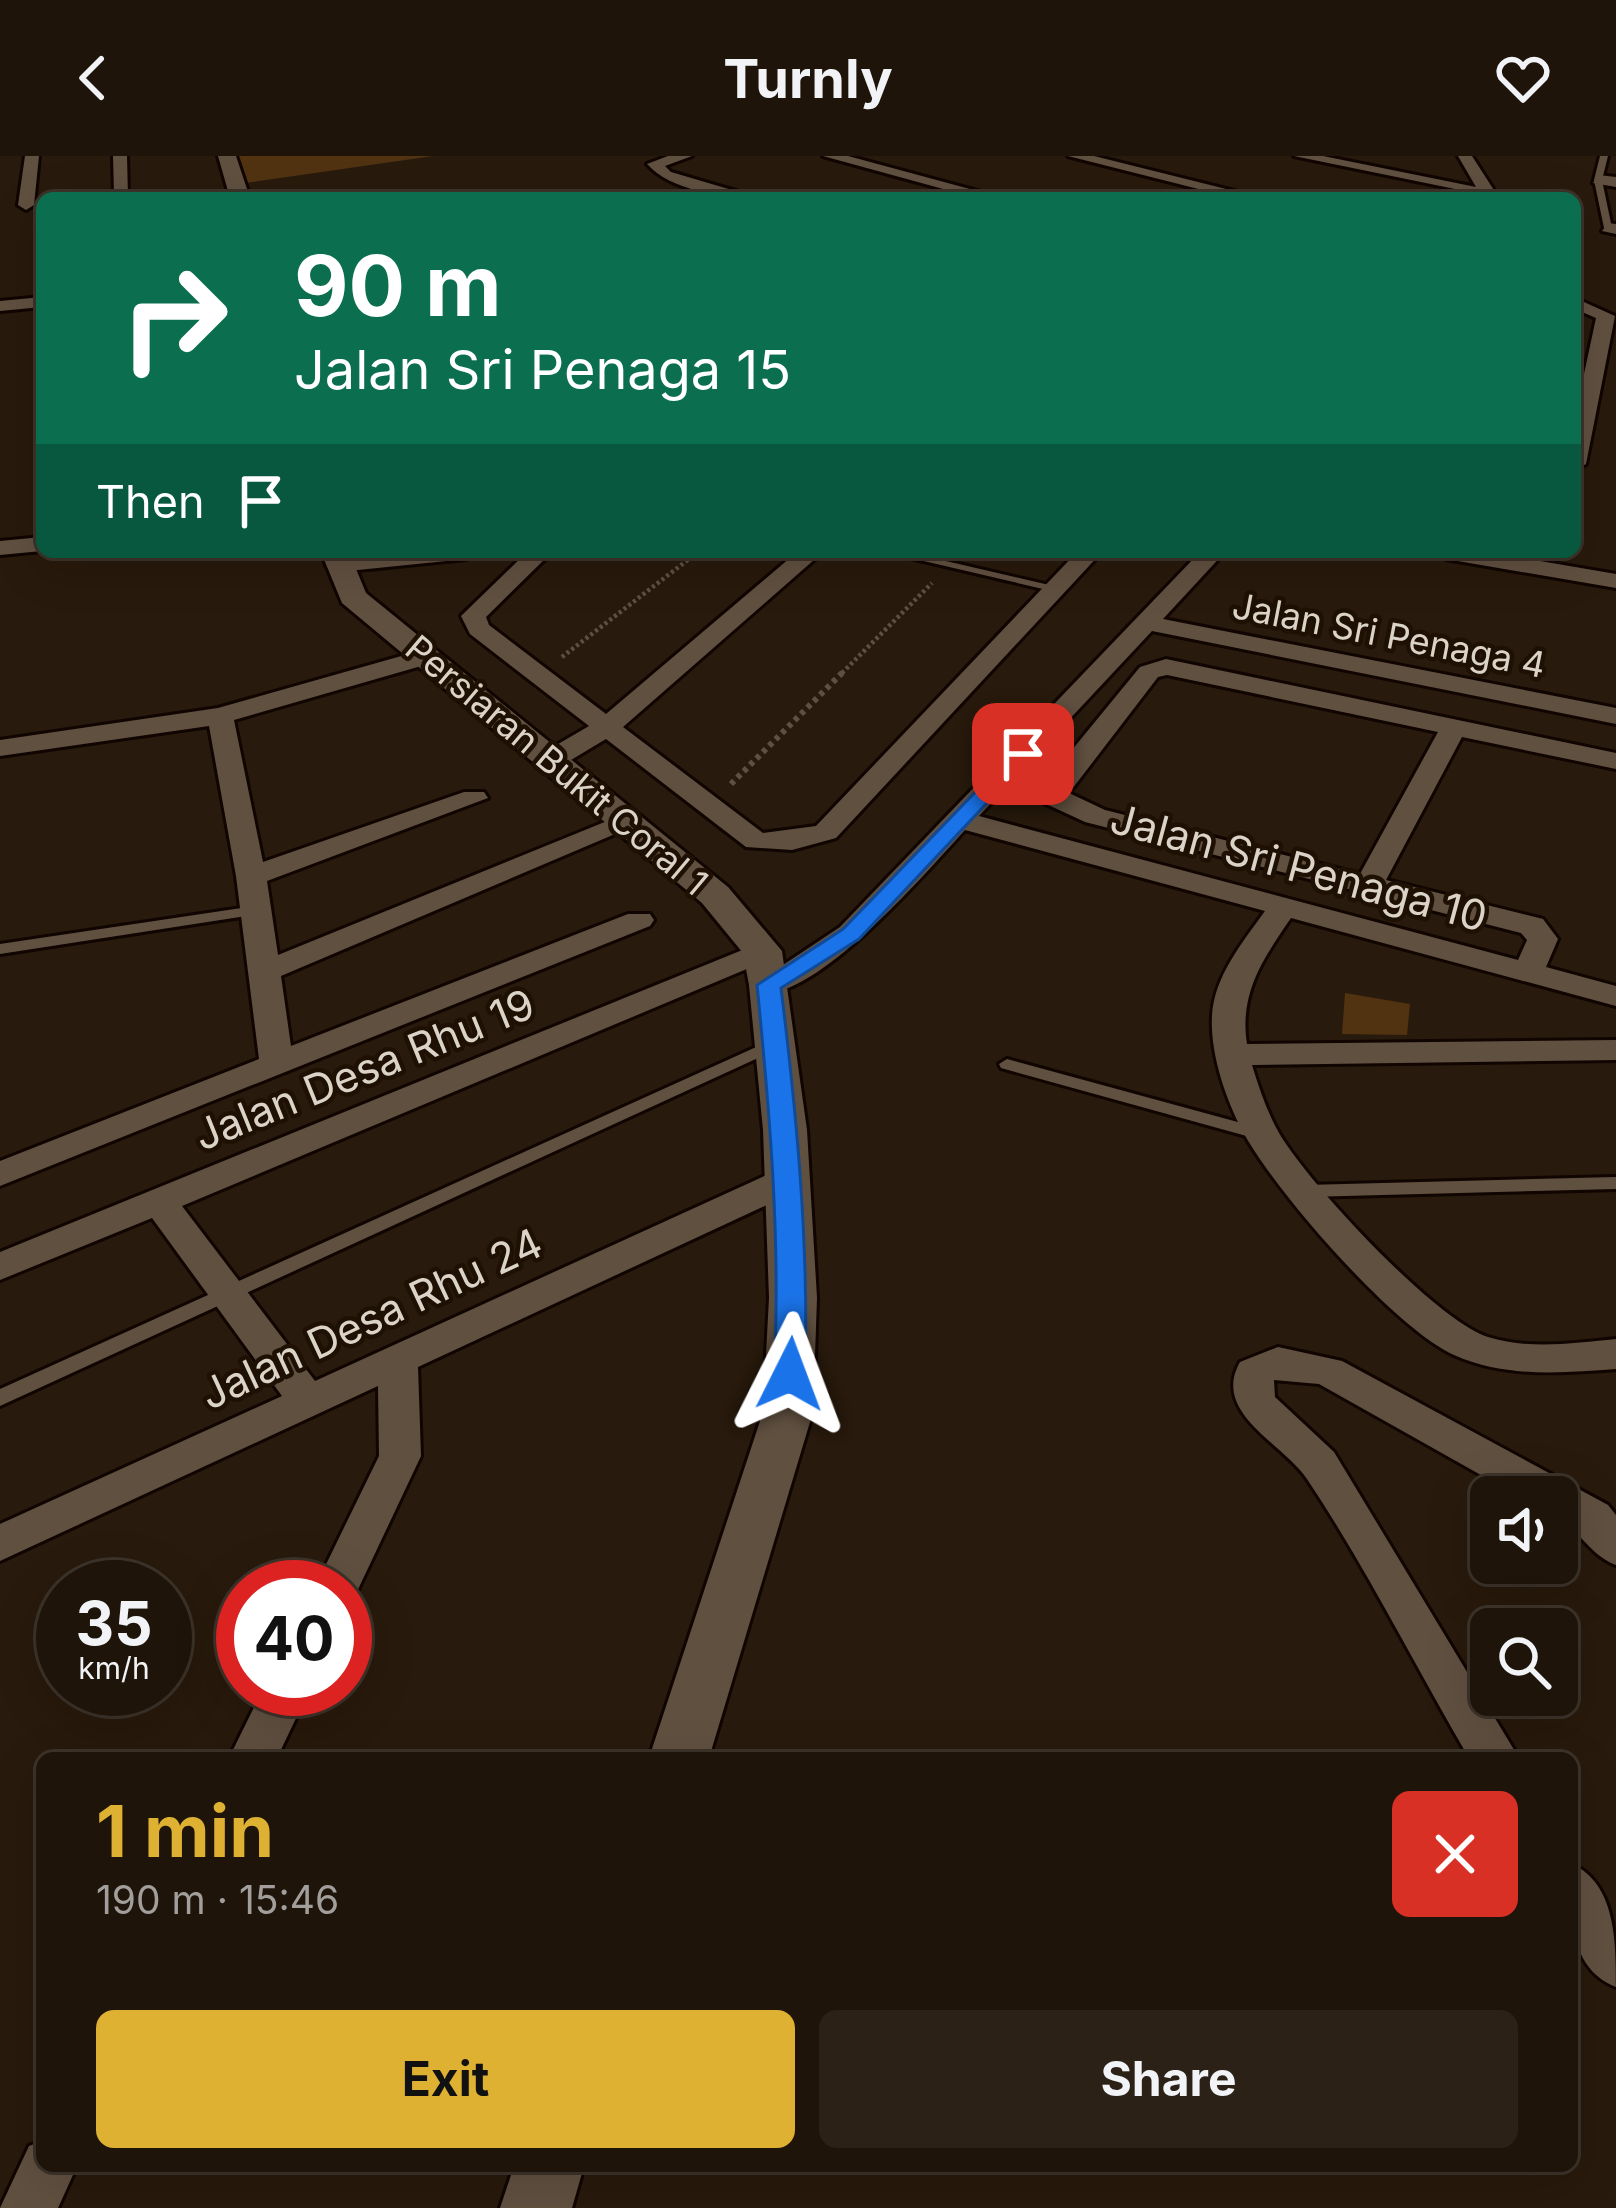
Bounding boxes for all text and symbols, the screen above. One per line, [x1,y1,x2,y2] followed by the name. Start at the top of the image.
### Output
[60,45,126,111] icon: back
[1490,45,1556,111] icon: heart
[723,46,893,111] text: Turnly
[294,235,502,336] text: 90 m
[96,240,252,396] icon: right
[294,337,791,402] text: Jalan Sri Penaga 15
[228,468,294,534] icon: arrive
[96,474,204,529] text: Then
[1229,583,1549,687] street label: Jalan Sri Penaga 4
[397,626,717,904] street label: Persiaran Bukit Coral 1
[972,703,1074,805] pin
[990,721,1056,787] icon: arrive
[1105,792,1493,942] street label: Jalan Sri Penaga 10
[187,978,541,1160] street label: Jalan Desa Rhu 19
[192,1217,550,1419] street label: Jalan Desa Rhu 24
[727,1311,853,1437] position arrow
[1470,1476,1578,1716] map controls
[1470,1476,1578,1584] button: sound
[216,1560,372,1716] speed limit sign: 40
[75,1587,153,1659] text: 35
[1470,1608,1578,1716] button: search
[78,1650,150,1686] text: km/h
[96,1787,274,1874] text: 1 min
[1392,1791,1518,1917] button: close
[96,1876,339,1923] text: 190 m · 15:46
[96,2010,795,2148] button: Exit
[819,2010,1518,2148] button: Share

